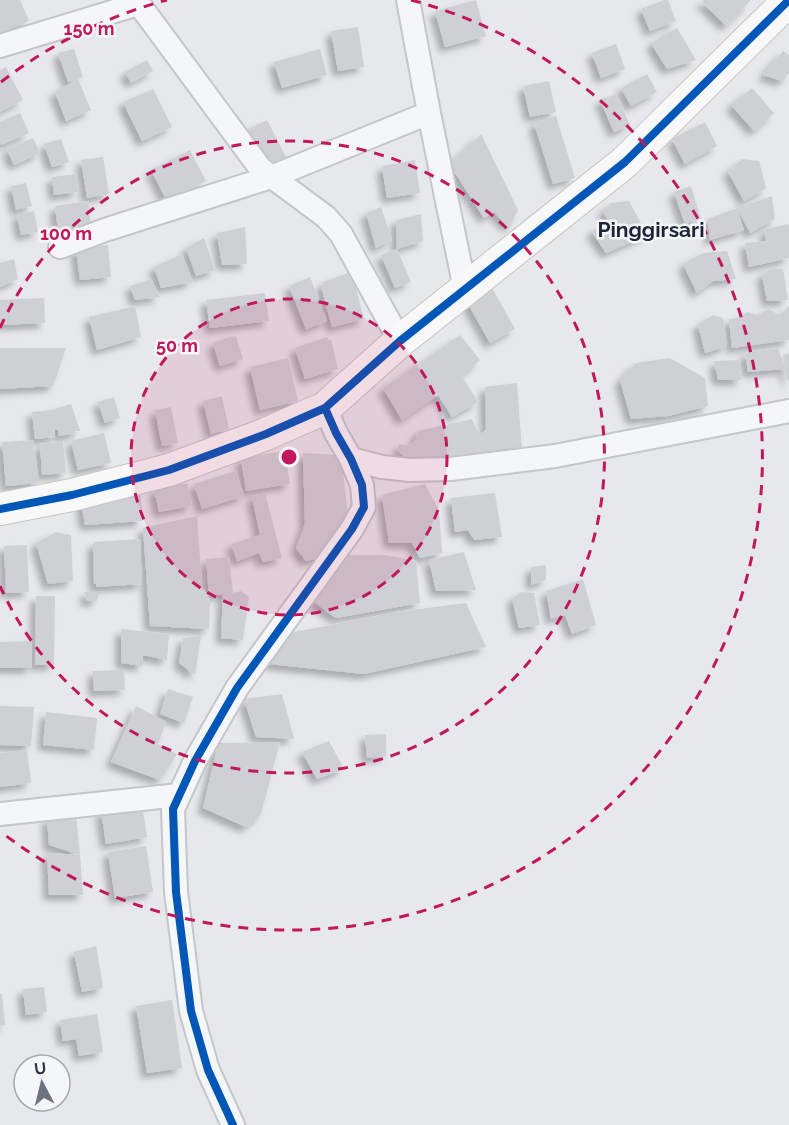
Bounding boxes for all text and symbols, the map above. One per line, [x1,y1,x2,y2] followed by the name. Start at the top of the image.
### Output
[64,18,115,39] text: 150 m
[597,217,705,242] district label: Pinggirsari
[40,223,92,244] text: 100 m
[156,335,198,356] text: 50 m
[279,447,299,467] centre of rings
[12,1053,72,1113] north arrow
[33,1058,47,1079] text: U

